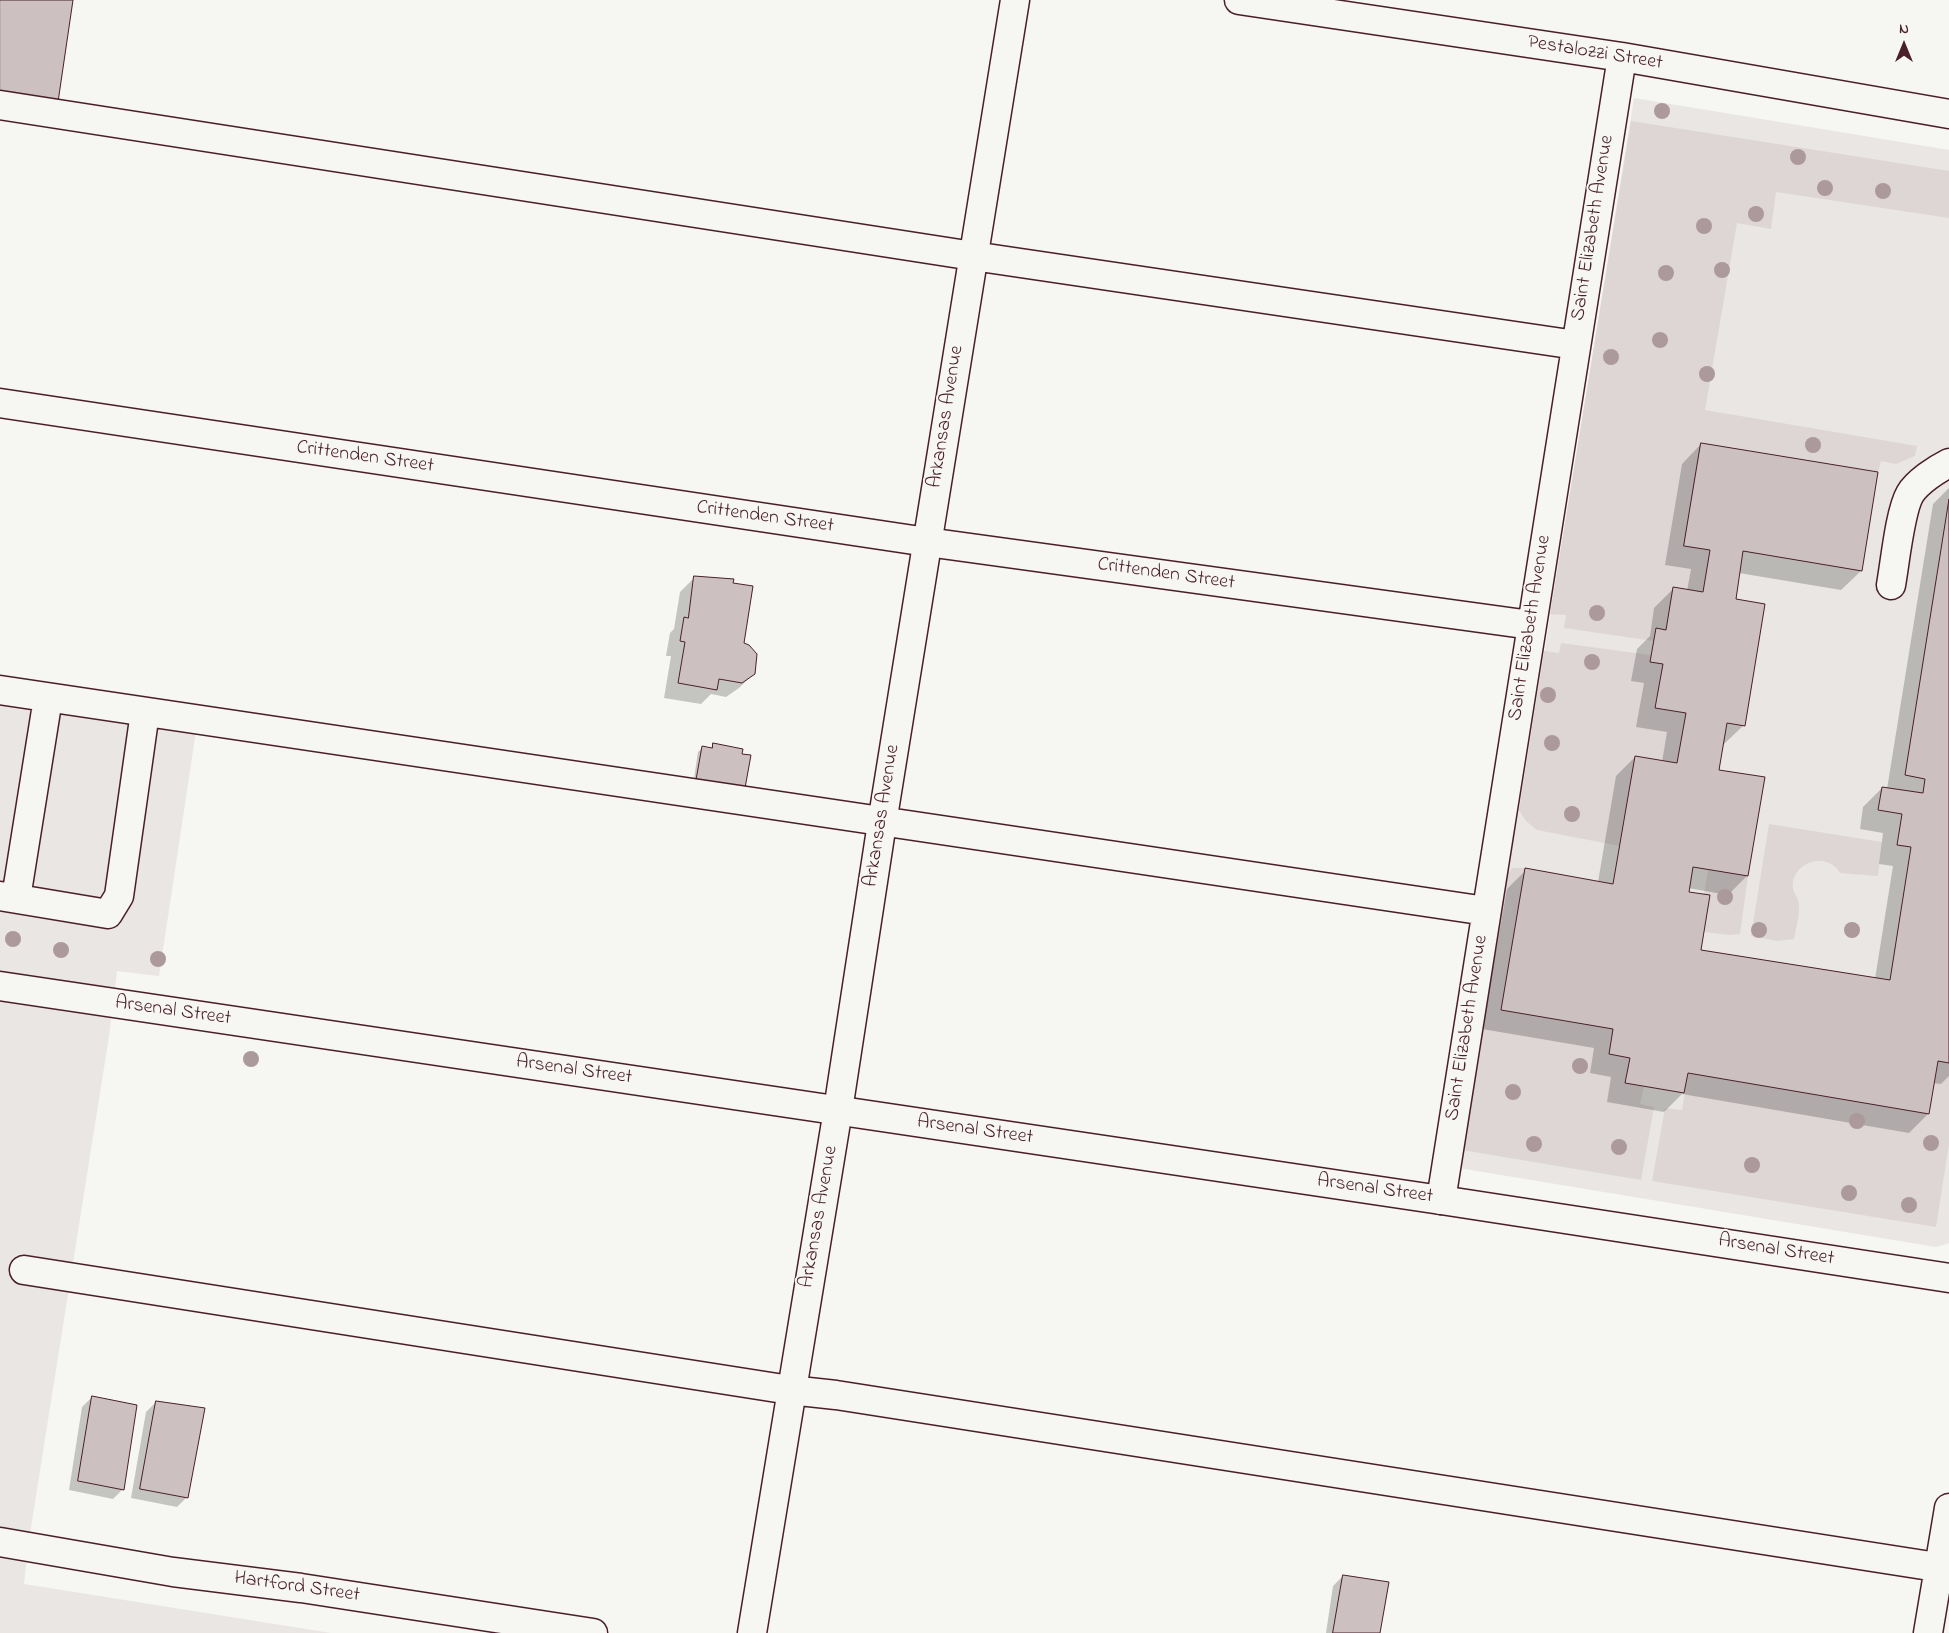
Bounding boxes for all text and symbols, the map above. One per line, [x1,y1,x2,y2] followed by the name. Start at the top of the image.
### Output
[1899,19,1909,40] text: N
[1879,20,1929,70] north arrow
[1526,31,1664,77] street label: Pestalozzi Street
[1567,133,1621,323] street label: Saint Elizabeth Avenue
[924,344,970,490] street label: Arkansas Avenue
[295,436,435,480] street label: Crittenden Street
[695,496,835,540] street label: Crittenden Street
[1504,533,1558,723] street label: Saint Elizabeth Avenue
[1096,553,1236,597] street label: Crittenden Street
[860,743,906,889] street label: Arkansas Avenue
[1441,933,1495,1123] street label: Saint Elizabeth Avenue
[113,992,233,1032] street label: Arsenal Street
[514,1051,634,1091] street label: Arsenal Street
[915,1111,1035,1151] street label: Arsenal Street
[796,1144,844,1290] street label: Arkansas Avenue
[1315,1170,1435,1210] street label: Arsenal Street
[1716,1230,1836,1272] street label: Arsenal Street
[233,1567,361,1609] street label: Hartford Street

